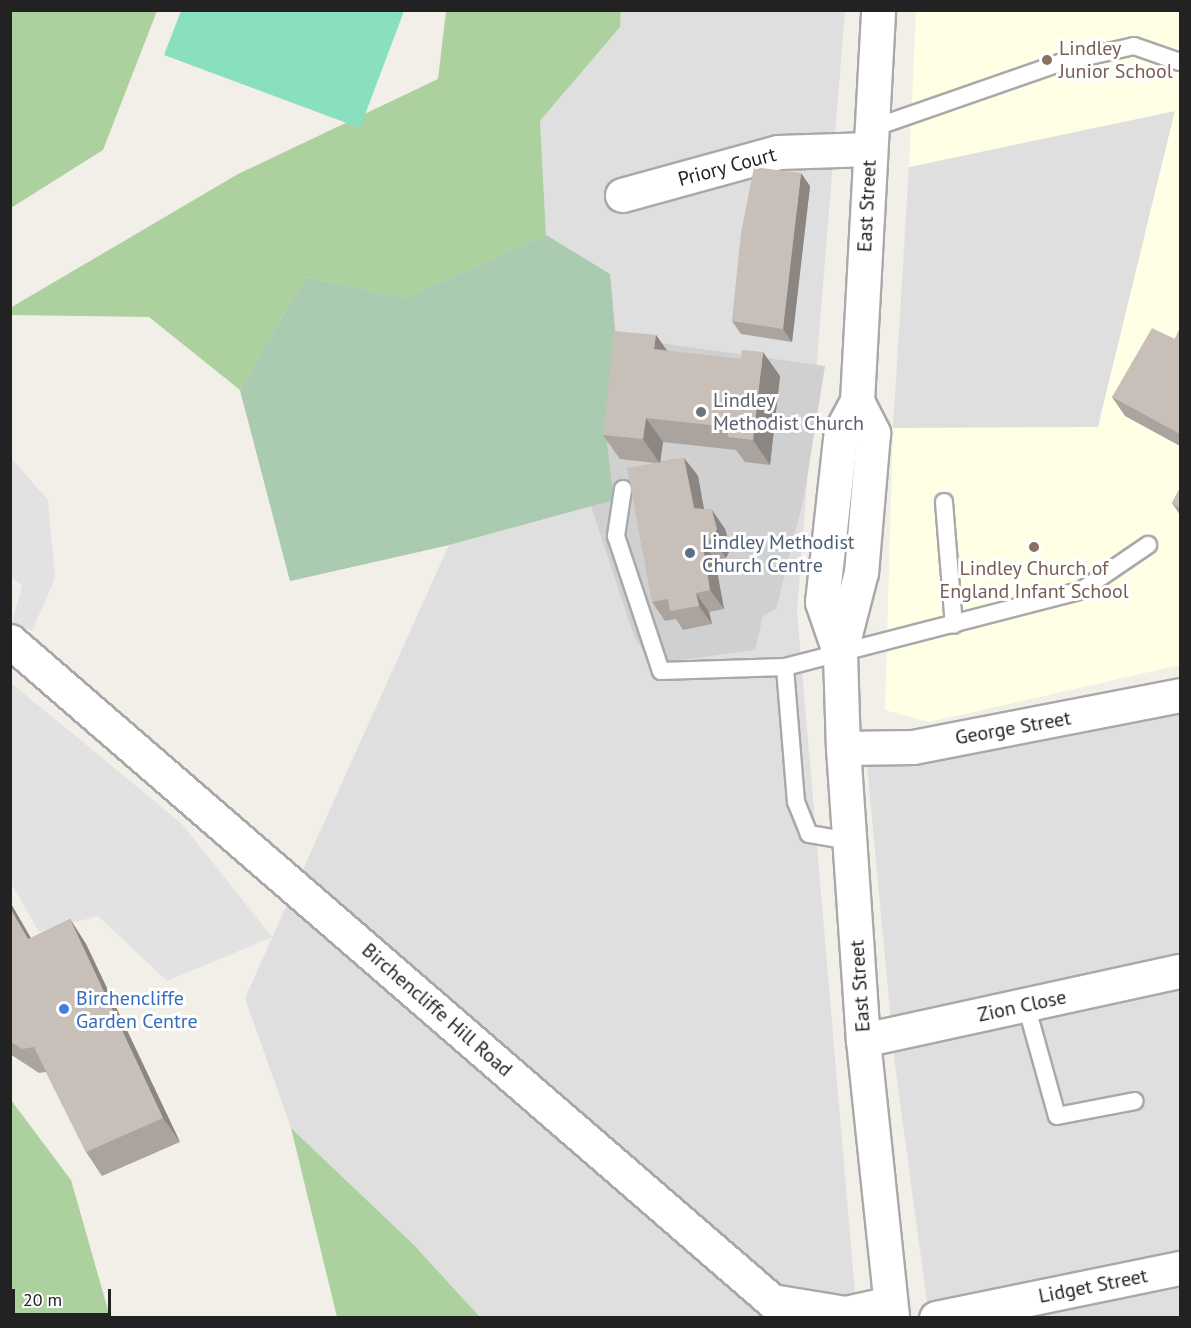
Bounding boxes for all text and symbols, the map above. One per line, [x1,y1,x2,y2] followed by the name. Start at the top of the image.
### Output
[1059,36,1173,83] place label: Lindley Junior School
[1040,53,1054,67] marker: Lindley Junior School
[675,142,779,192] street label: Priory Court
[853,159,881,253] street label: East Street
[713,388,864,435] place label: Lindley Methodist Church
[694,405,708,419] marker: Lindley Methodist Church
[702,530,855,577] place label: Lindley Methodist Church Centre
[1027,540,1041,554] marker: Lindley Church of England Infant School
[683,546,697,560] marker: Lindley Methodist Church Centre
[939,556,1129,603] place label: Lindley Church of England Infant School
[953,706,1073,750] street label: George Street
[357,938,517,1082] street label: Birchencliffe Hill Road
[845,939,875,1033] street label: East Street
[976,985,1068,1027] street label: Zion Close
[76,986,198,1033] place label: Birchencliffe Garden Centre
[57,1002,71,1016] marker: Birchencliffe Garden Centre
[1036,1264,1150,1308] street label: Lidget Street
[15,1277,114,1315] scale bar
[23,1288,62,1311] text: 20 m

